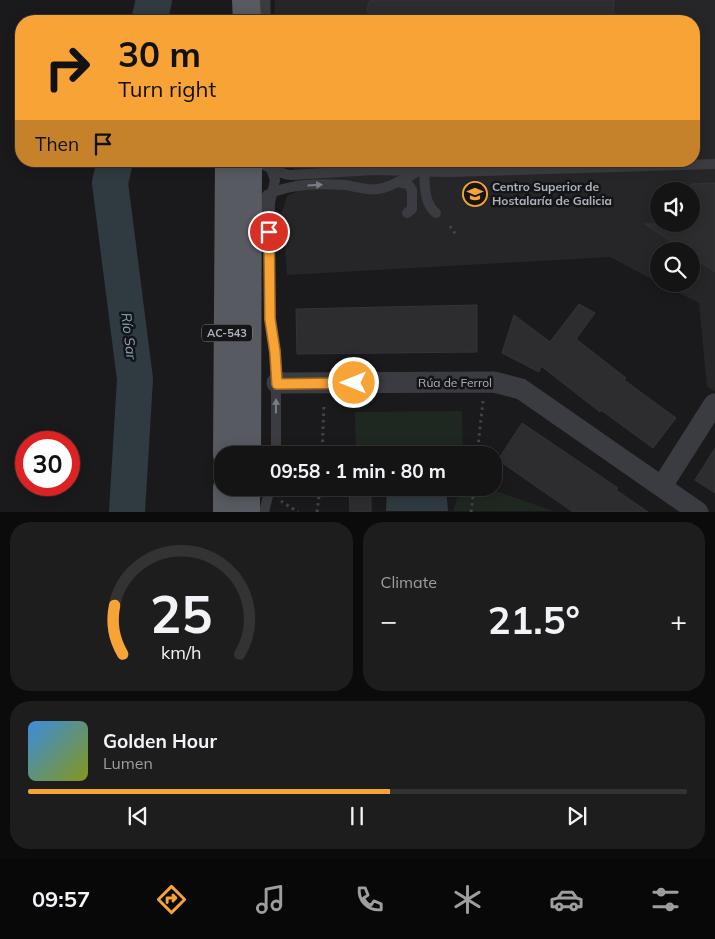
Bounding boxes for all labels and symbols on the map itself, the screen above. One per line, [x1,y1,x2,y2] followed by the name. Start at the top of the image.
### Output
[492,179,612,208] place label: Centro Superior de Hostalaría de Galicia
[307,181,323,189] one-way arrow
[462,181,488,207] school or university icon: Centro Superior de Hostalaría de Galicia
[248,211,290,253] pin
[117,312,141,361] water label: Río Sar
[202,324,252,342] road number: AC-543
[327,356,379,408] position arrow
[418,375,492,390] street label: Rúa de Ferrol
[273,398,281,414] one-way arrow
[15,431,80,496] speed limit sign: 30

